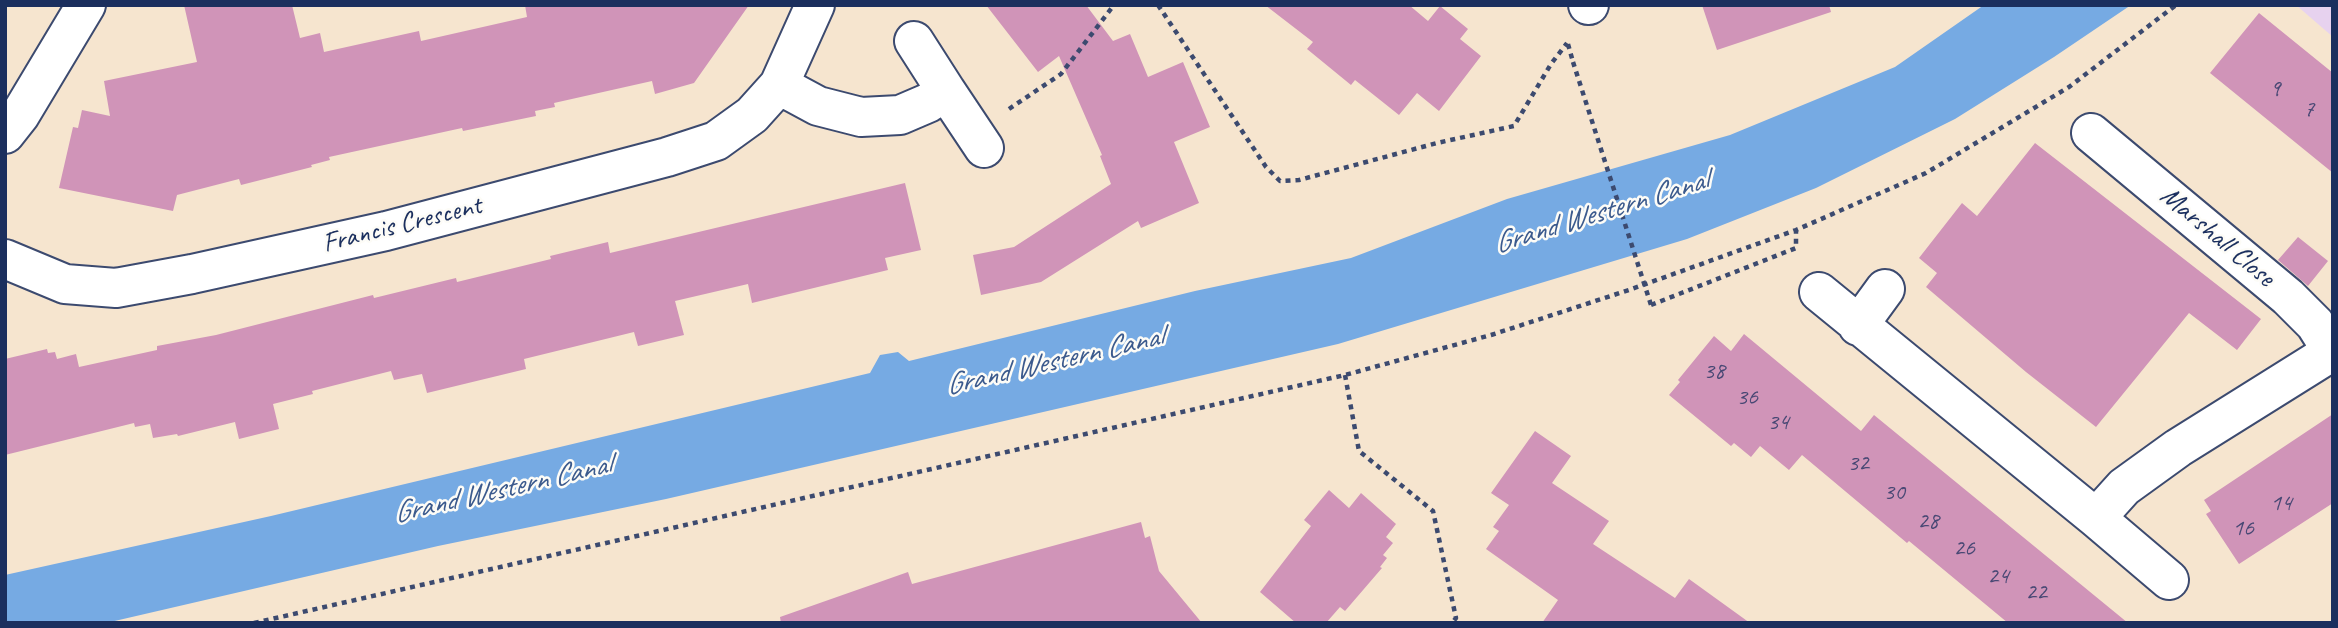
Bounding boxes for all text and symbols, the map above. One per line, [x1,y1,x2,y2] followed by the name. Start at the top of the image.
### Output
[2270,76,2280,104] house number: 9
[2304,96,2314,124] house number: 7
[1490,163,1712,263] water label: Grand Western Canal
[2153,180,2281,294] street label: Marshall Close
[319,189,485,261] street label: Francis Crescent
[942,320,1166,404] water label: Grand Western Canal
[1703,358,1725,386] house number: 38
[1736,384,1758,412] house number: 36
[1767,409,1789,437] house number: 34
[390,448,614,532] water label: Grand Western Canal
[1847,450,1869,478] house number: 32
[1883,479,1905,507] house number: 30
[2270,490,2292,518] house number: 14
[1917,508,1939,536] house number: 28
[2232,515,2254,543] house number: 16
[1953,535,1975,563] house number: 26
[1987,563,2009,591] house number: 24
[2025,579,2047,607] house number: 22

